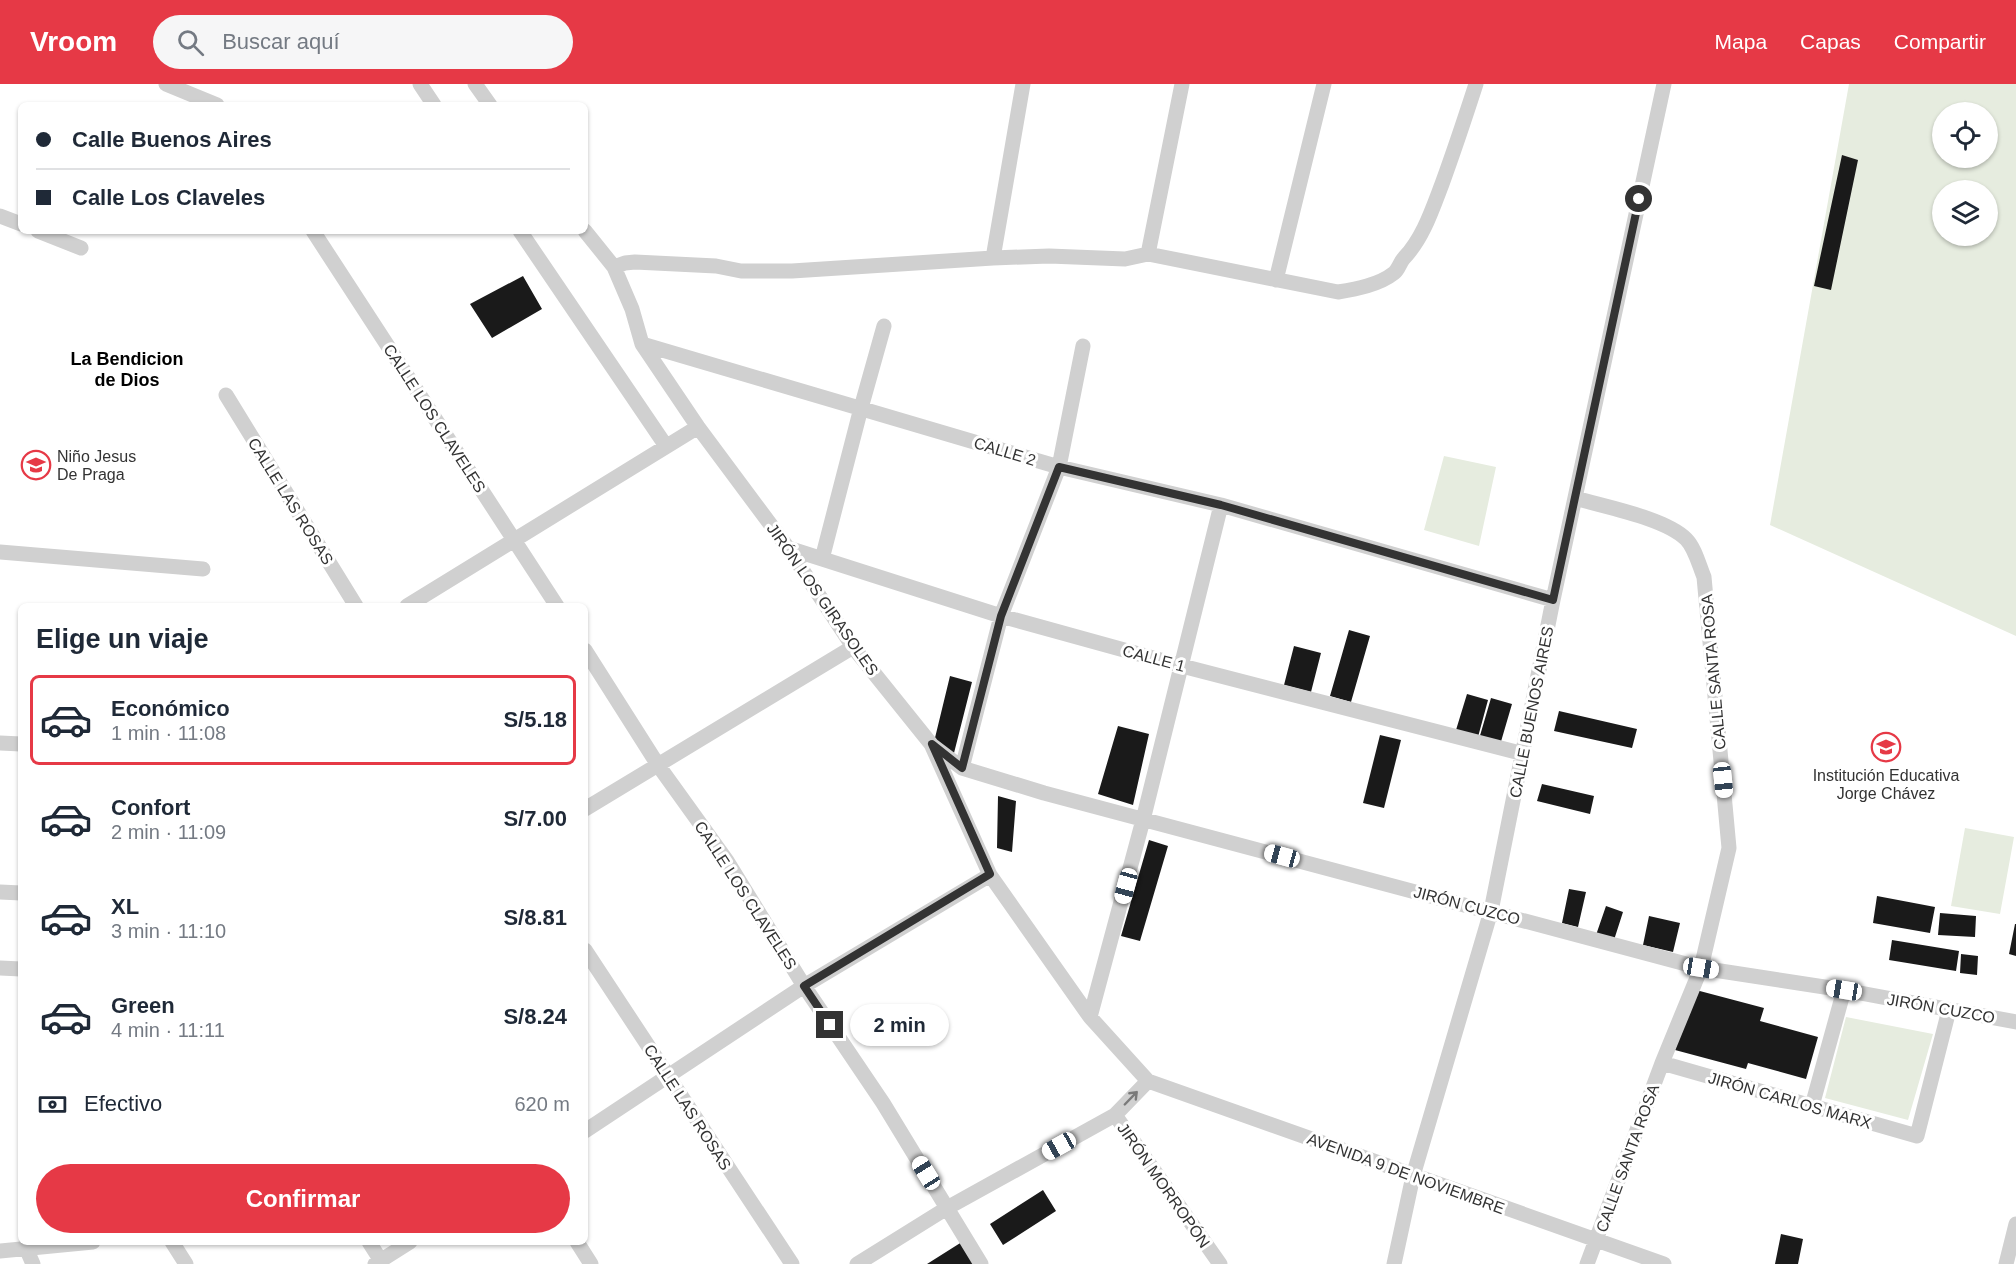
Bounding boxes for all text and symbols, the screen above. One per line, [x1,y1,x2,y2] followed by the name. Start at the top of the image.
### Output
[153,15,573,69] search box
[30,26,117,57] text: Vroom
[174,26,207,59] icon: search
[222,29,340,54] text: Buscar aquí
[1715,30,1767,53] text: Mapa
[1800,30,1861,53] text: Capas
[1894,30,1986,53] text: Compartir
[1932,102,1998,246] map controls
[1932,102,1998,168] button: locate
[72,127,272,152] text: Calle Buenos Aires
[1932,180,1998,246] button: layers
[72,185,265,210] text: Calle Los Claveles
[1625,185,1652,212] route start
[380,341,489,495] street label: CALLE LOS CLAVELES
[70,349,184,390] district label: La Bendicion de Dios
[972,434,1038,469] street label: CALLE 2
[245,435,336,568] street label: CALLE LAS ROSAS
[57,448,136,483] place label: Niño Jesus De Praga
[20,449,52,481] school or university icon: Niño Jesus De Praga
[764,520,882,678] street label: JIRÓN LOS GIRASOLES
[1698,593,1729,751] street label: CALLE SANTA ROSA
[36,624,209,654] text: Elige un viaje
[1507,625,1556,799] street label: CALLE BUENOS AIRES
[1121,642,1187,675] street label: CALLE 1
[39,693,93,747] icon: car
[111,696,230,721] text: Económico
[503,707,567,732] text: S/5.18
[111,722,226,744] text: 1 min · 11:08
[1870,731,1902,763] school or university icon: Institución Educativa Jorge Chávez
[1712,761,1734,799] car
[1813,767,1959,802] place label: Institución Educativa Jorge Chávez
[39,792,93,846] icon: car
[111,795,190,820] text: Confort
[503,806,567,831] text: S/7.00
[691,818,800,972] street label: CALLE LOS CLAVELES
[111,821,226,843] text: 2 min · 11:09
[1262,843,1302,869] car
[1113,866,1139,906] car
[1412,882,1522,928] street label: JIRÓN CUZCO
[39,891,93,945] icon: car
[111,894,139,919] text: XL
[503,905,567,930] text: S/8.81
[111,920,226,942] text: 3 min · 11:10
[1682,956,1720,980] car
[1825,978,1863,1002] car
[39,990,93,1044] icon: car
[1886,990,1996,1026] street label: JIRÓN CUZCO
[111,993,175,1018] text: Green
[503,1004,567,1029] text: S/8.24
[851,1004,950,1046] callout: 2 min
[816,1011,843,1038] route end
[873,1014,926,1036] text: 2 min
[111,1019,225,1041] text: 4 min · 11:11
[641,1041,734,1173] street label: CALLE LAS ROSAS
[1706,1068,1874,1132] street label: JIRÓN CARLOS MARX
[1593,1082,1662,1234] street label: CALLE SANTA ROSA
[36,1088,69,1121] icon: cash
[84,1091,162,1116] text: Efectivo
[1124,1091,1139,1106] one-way arrow
[514,1093,570,1115] text: 620 m
[1114,1119,1214,1251] street label: JIRÓN MORROPÓN
[1039,1129,1079,1163] car
[1305,1130,1507,1217] street label: AVENIDA 9 DE NOVIEMBRE
[909,1153,943,1193] car
[36,1164,570,1233] button: Confirmar

